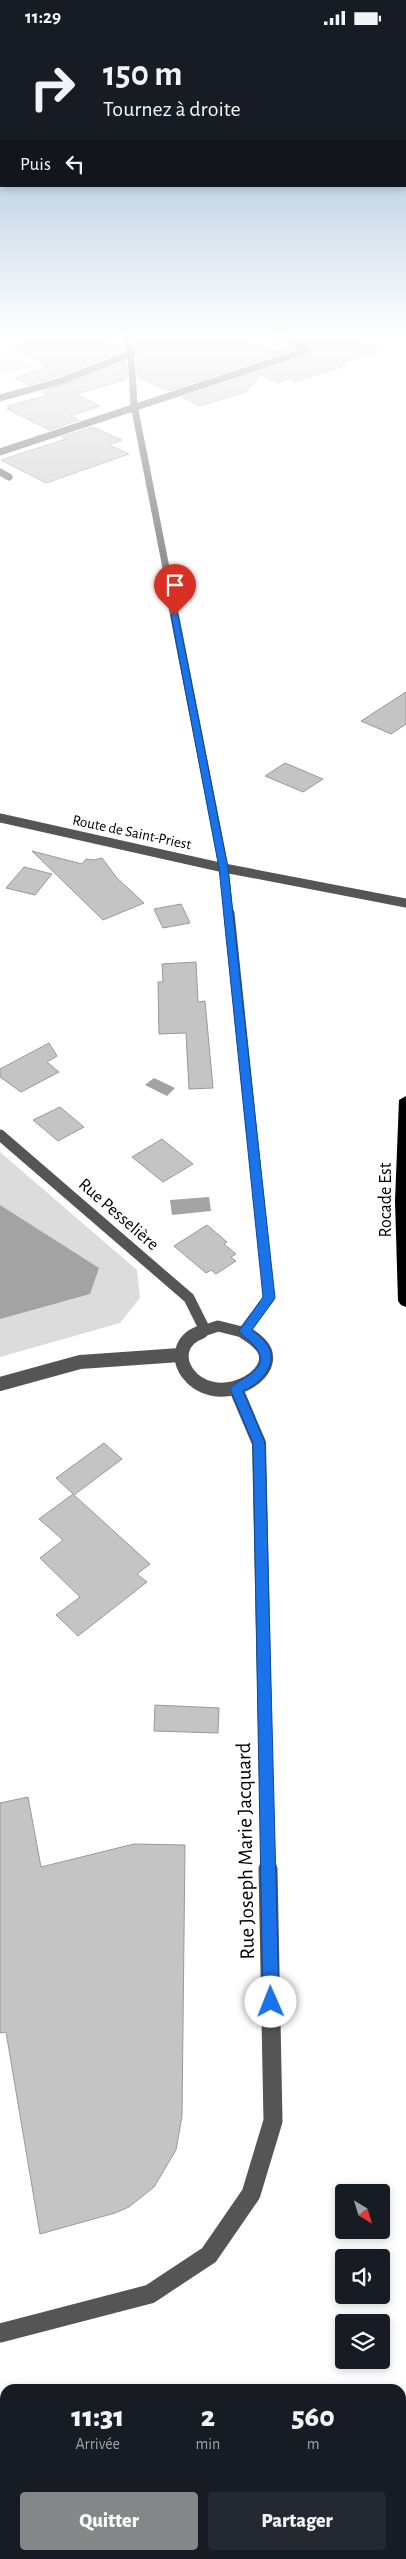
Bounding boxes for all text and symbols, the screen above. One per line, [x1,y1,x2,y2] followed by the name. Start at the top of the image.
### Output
[25,8,61,27] text: 11:29
[20,55,85,120] icon: right
[103,57,183,92] text: 150 m
[103,98,241,120] text: Tournez à droite
[61,150,89,178] icon: left
[20,155,51,174] text: Puis
[154,564,196,615] pin
[161,571,189,599] icon: arrive
[71,813,193,852] street label: Route de Saint-Priest
[377,1162,395,1237] street label: Rocade Est
[75,1175,162,1254] street label: Rue Pesselière
[233,1742,258,1960] street label: Rue Joseph Marie Jacquard
[244,1975,296,2027] position arrow
[335,2184,390,2239] north arrow
[335,2184,390,2369] map controls
[335,2249,390,2304] button: sound
[335,2314,390,2369] button: layers
[71,2402,124,2432] text: 11:31
[201,2402,215,2432] text: 2
[291,2402,335,2432] text: 560
[75,2436,120,2452] text: Arrivée
[195,2436,220,2452] text: min
[307,2436,320,2452] text: m
[20,2492,198,2550] button: Quitter
[208,2492,386,2550] button: Partager

